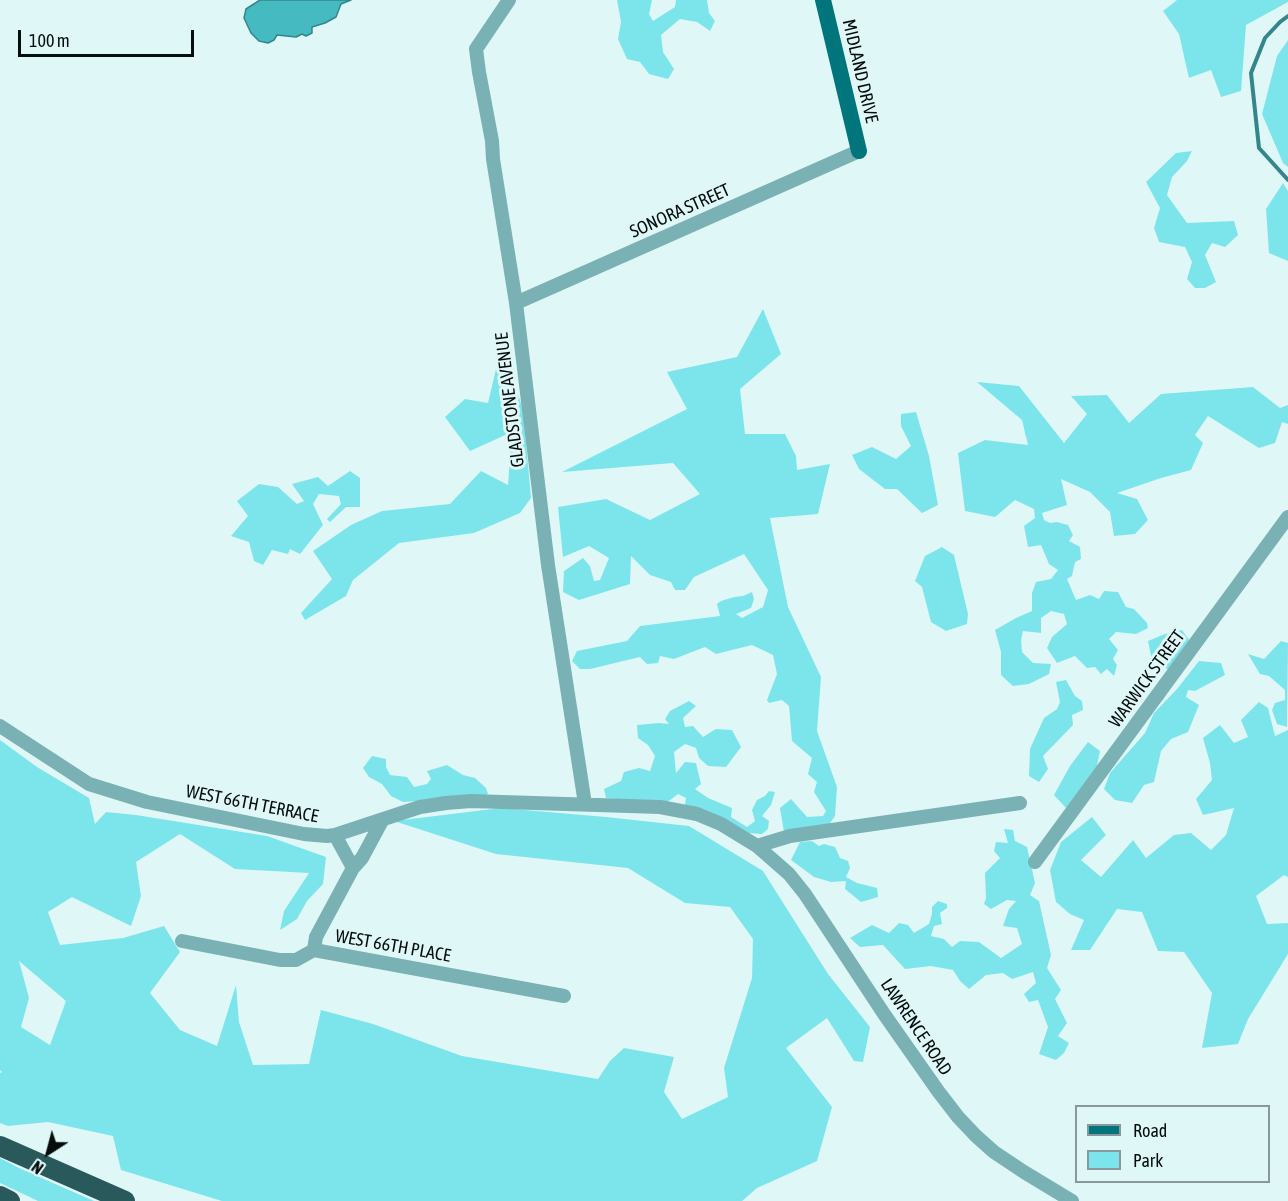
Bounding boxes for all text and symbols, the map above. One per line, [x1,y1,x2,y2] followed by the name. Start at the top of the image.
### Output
[838,17,882,125] street label: MIDLAND DRIVE
[21,18,196,56] scale bar
[29,30,70,51] text: 100 m
[627,179,733,243] street label: SONORA STREET
[491,331,529,469] street label: GLADSTONE AVENUE
[1104,626,1190,732] street label: WARWICK STREET
[184,781,320,827] street label: WEST 66TH TERRACE
[334,925,452,967] street label: WEST 66TH PLACE
[876,974,956,1080] street label: LAWRENCE ROAD
[1075,1105,1270,1183] legend
[1133,1120,1167,1141] text: Road
[18,1123,78,1183] north arrow
[1133,1150,1163,1171] text: Park
[28,1158,47,1178] text: N

